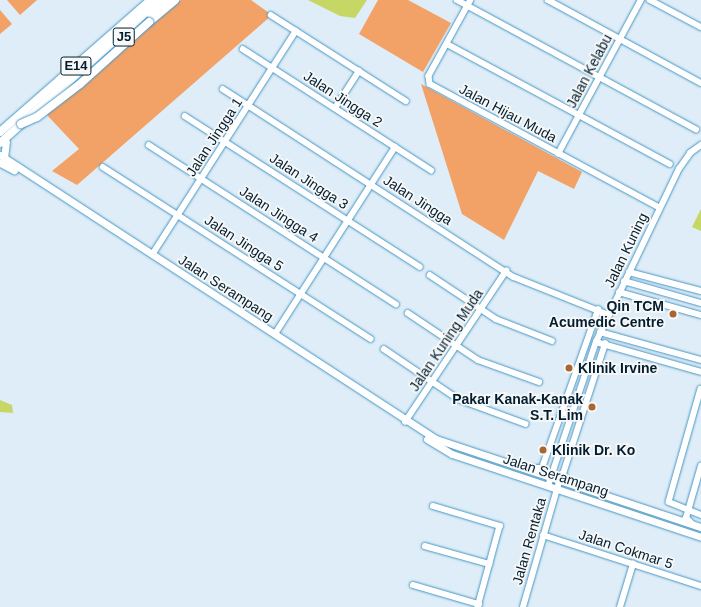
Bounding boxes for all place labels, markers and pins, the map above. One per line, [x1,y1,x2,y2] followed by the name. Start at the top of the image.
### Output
[549,298,664,330] place label: Qin TCM Acumedic Centre
[667,308,679,320] marker: Qin TCM Acumedic Centre
[578,360,657,376] place label: Klinik Irvine
[563,362,575,374] marker: Klinik Irvine
[452,391,583,424] place label: Pakar Kanak-Kanak S.T. Lim
[586,401,598,413] marker: Pakar Kanak-Kanak S.T. Lim
[552,442,635,458] place label: Klinik Dr. Ko
[537,444,549,456] marker: Klinik Dr. Ko

